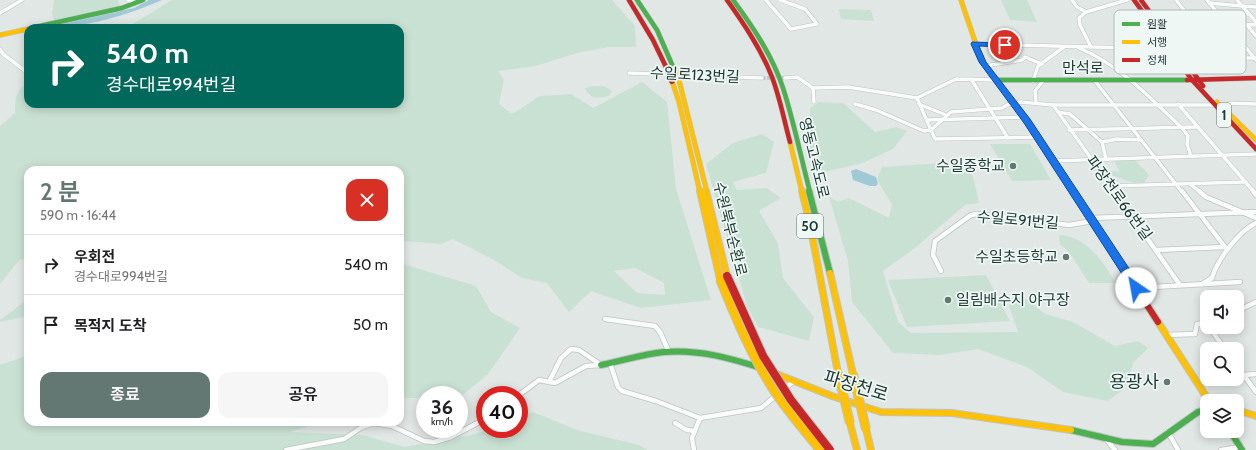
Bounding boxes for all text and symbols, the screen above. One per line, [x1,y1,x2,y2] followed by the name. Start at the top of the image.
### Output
[1114,10,1246,74] legend
[1147,17,1167,31] text: 원활
[988,28,1022,62] pin
[994,34,1016,56] icon: arrive
[1147,35,1167,49] text: 서행
[106,36,189,70] text: 540 m
[40,40,92,92] icon: right
[1147,53,1167,67] text: 정체
[1062,59,1104,77] street label: 만석로
[650,64,740,86] street label: 수일로123번길
[106,74,236,96] text: 경수대로994번길
[1217,103,1231,127] road number: 1
[795,116,833,200] street label: 영동고속도로
[1082,152,1156,244] street label: 파장천로66번길
[936,157,1005,175] place label: 수일중학교
[1008,161,1018,171] marker: 수일중학교
[40,177,80,206] text: 2 분
[346,179,388,221] button: close
[710,180,750,278] street label: 수원북부순환로
[40,207,116,223] text: 590 m · 16:44
[976,207,1060,233] street label: 수일로91번길
[797,214,823,238] road number: 50
[74,248,115,266] text: 우회전
[975,248,1058,266] place label: 수일초등학교
[1061,252,1071,262] marker: 수일초등학교
[40,254,62,276] icon: right
[344,256,388,274] text: 540 m
[1115,267,1157,309] position arrow
[74,268,168,284] text: 경수대로994번길
[1200,290,1244,438] map controls
[1200,290,1244,334] button: sound
[956,291,1070,309] place label: 일림배수지 야구장
[943,295,953,305] marker: 일림배수지 야구장
[40,314,62,336] icon: arrive
[353,316,388,334] text: 50 m
[74,317,146,335] text: 목적지 도착
[1200,342,1244,386] button: search
[821,366,891,406] street label: 파장천로
[1109,371,1159,393] place label: 용광사
[40,372,210,418] button: 종료
[218,372,388,418] button: 공유
[1162,377,1172,387] marker: 용광사
[476,386,528,438] speed limit sign: 40
[1200,394,1244,438] button: layers
[431,395,453,419] text: 36
[431,415,453,428] text: km/h

